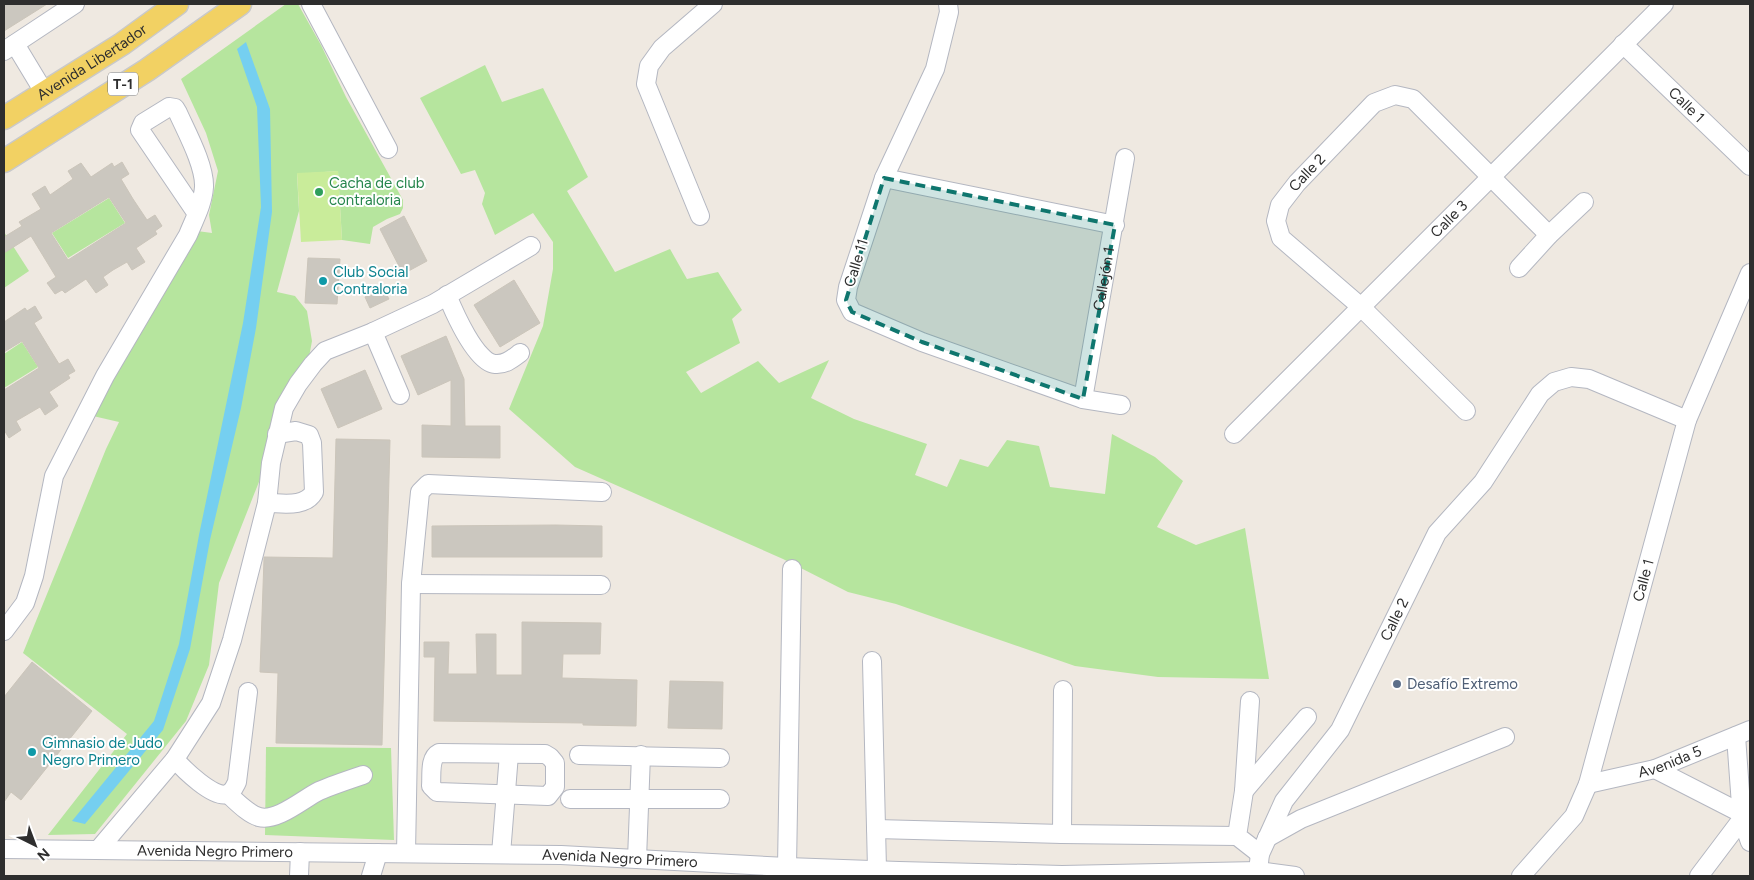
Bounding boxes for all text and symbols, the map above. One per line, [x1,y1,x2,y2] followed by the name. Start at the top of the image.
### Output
[33,20,150,104] street label: Avenida Libertador
[108,72,138,96] road number: T-1
[1665,83,1708,126] street label: Calle 1
[1285,150,1329,195] street label: Calle 2
[329,174,425,209] place label: Cacha de club contraloria
[313,186,325,198] marker: Cacha de club contraloria
[1427,197,1471,241] street label: Calle 3
[840,237,872,289] street label: Calle 11
[1090,246,1118,312] street label: Callejón 1
[333,263,408,298] place label: Club Social Contraloria
[317,275,329,287] marker: Club Social Contraloria
[1629,557,1658,604] street label: Calle 1
[1376,595,1413,644] street label: Calle 2
[1407,675,1518,693] place label: Desafío Extremo
[1391,678,1403,690] marker: Desafío Extremo
[42,734,163,769] place label: Gimnasio de Judo Negro Primero
[1637,742,1704,781] street label: Avenida 5
[26,746,38,758] marker: Gimnasio de Judo Negro Primero
[10,820,60,870] north arrow
[137,841,293,861] street label: Avenida Negro Primero
[34,844,53,864] text: N
[542,846,699,871] street label: Avenida Negro Primero

